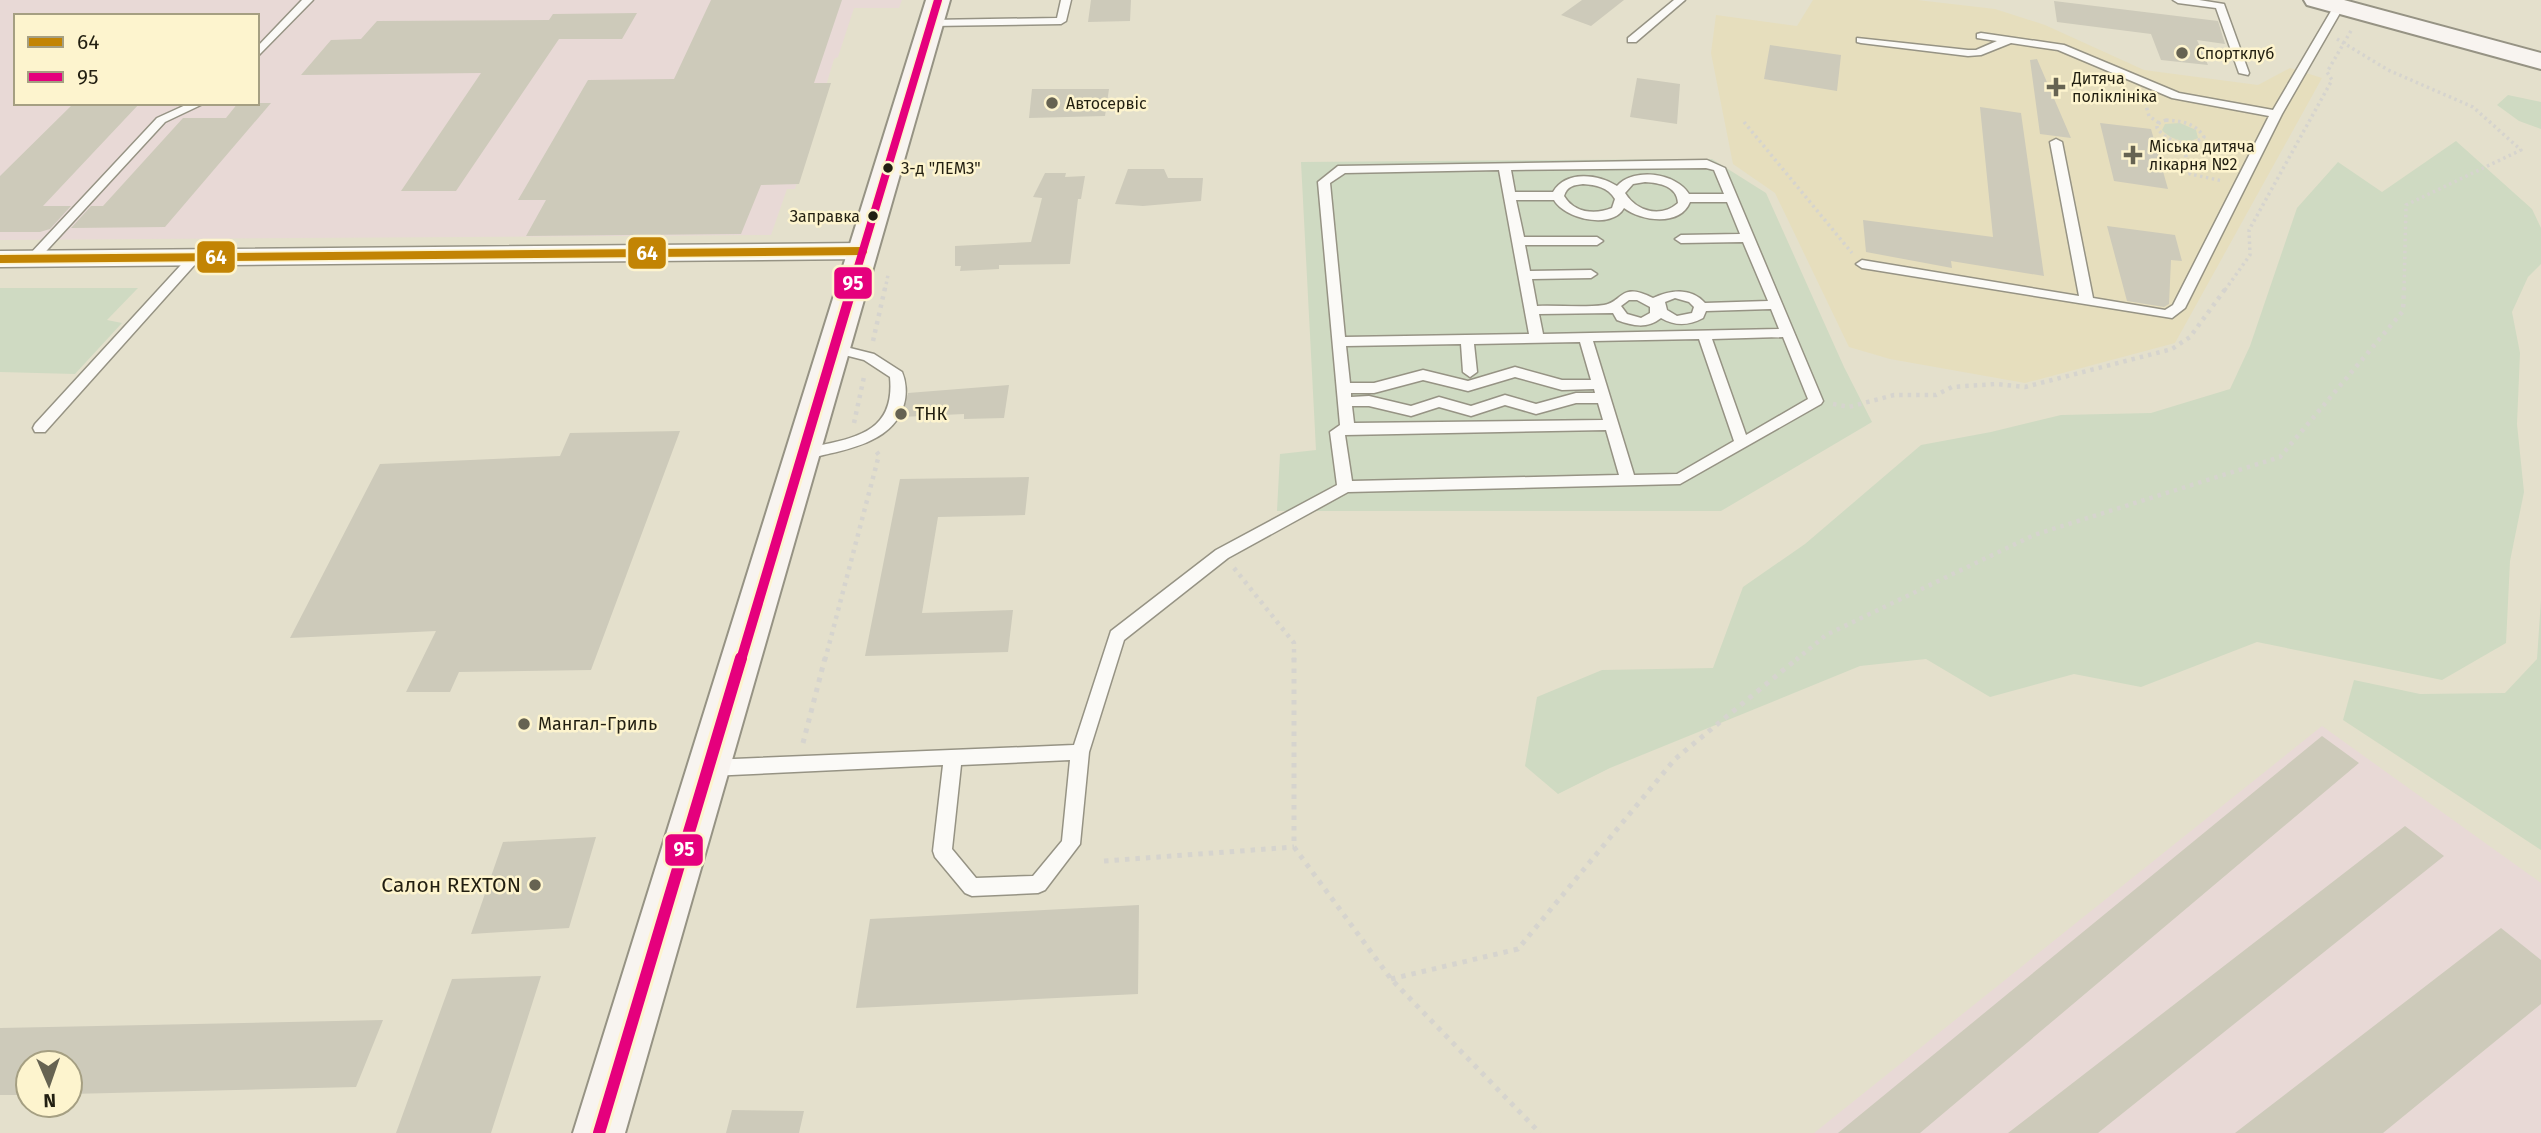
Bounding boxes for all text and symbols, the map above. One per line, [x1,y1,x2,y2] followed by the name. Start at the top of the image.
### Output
[14,14,259,105] legend
[77,29,99,55] text: 64
[2196,44,2274,63] place label: Спортклуб
[2174,45,2190,61] marker: Спортклуб
[77,64,99,90] text: 95
[2071,69,2157,106] place label: Дитяча поліклініка
[2046,77,2066,97] marker: Дитяча поліклініка
[1066,94,1147,113] place label: Автосервіс
[1044,95,1060,111] marker: Автосервіс
[2149,137,2255,174] place label: Міська дитяча лікарня №2
[2123,145,2143,165] marker: Міська дитяча лікарня №2
[901,159,981,178] place label: З-д "ЛЕМЗ"
[881,161,895,175] marker: З-д "ЛЕМЗ"
[790,207,860,226] place label: Заправка
[866,209,880,223] marker: Заправка
[627,236,667,270] line badge: 64
[196,240,236,274] line badge: 64
[636,242,658,265] text: 64
[205,246,227,269] text: 64
[833,266,873,300] line badge: 95
[843,272,863,295] text: 95
[915,403,948,425] place label: ТНК
[893,406,909,422] marker: ТНК
[538,713,657,735] place label: Мангал-Гриль
[516,716,532,732] marker: Мангал-Гриль
[664,833,704,867] line badge: 95
[674,838,694,861] text: 95
[381,872,521,898] place label: Салон REXTON
[527,877,543,893] marker: Салон REXTON
[14,1049,84,1119] north arrow
[43,1089,56,1112] text: N

